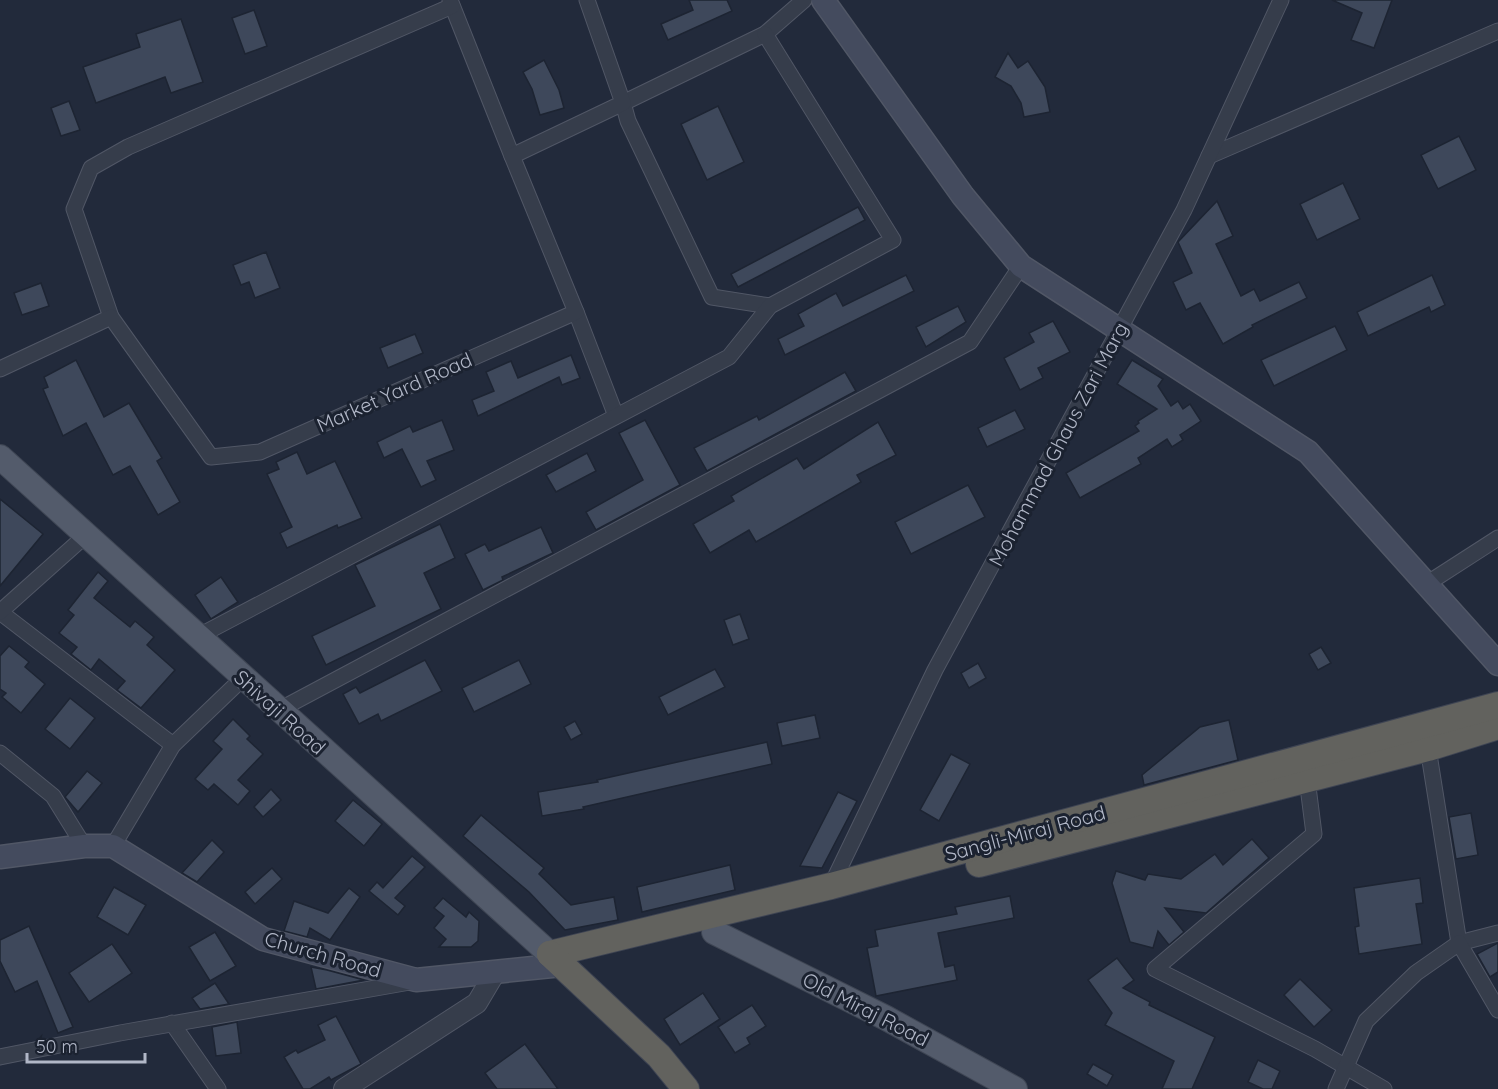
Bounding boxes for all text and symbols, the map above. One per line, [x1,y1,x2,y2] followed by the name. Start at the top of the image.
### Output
[983,318,1133,570] street label: Mohammad Ghaus Zari Marg
[313,347,475,437] street label: Market Yard Road
[229,664,331,760] street label: Shivaji Road
[942,800,1108,866] street label: Sangli-Miraj Road
[262,925,384,983] street label: Church Road
[799,966,933,1052] street label: Old Miraj Road
[27,1026,146,1064] scale bar
[36,1035,78,1058] text: 50 m

